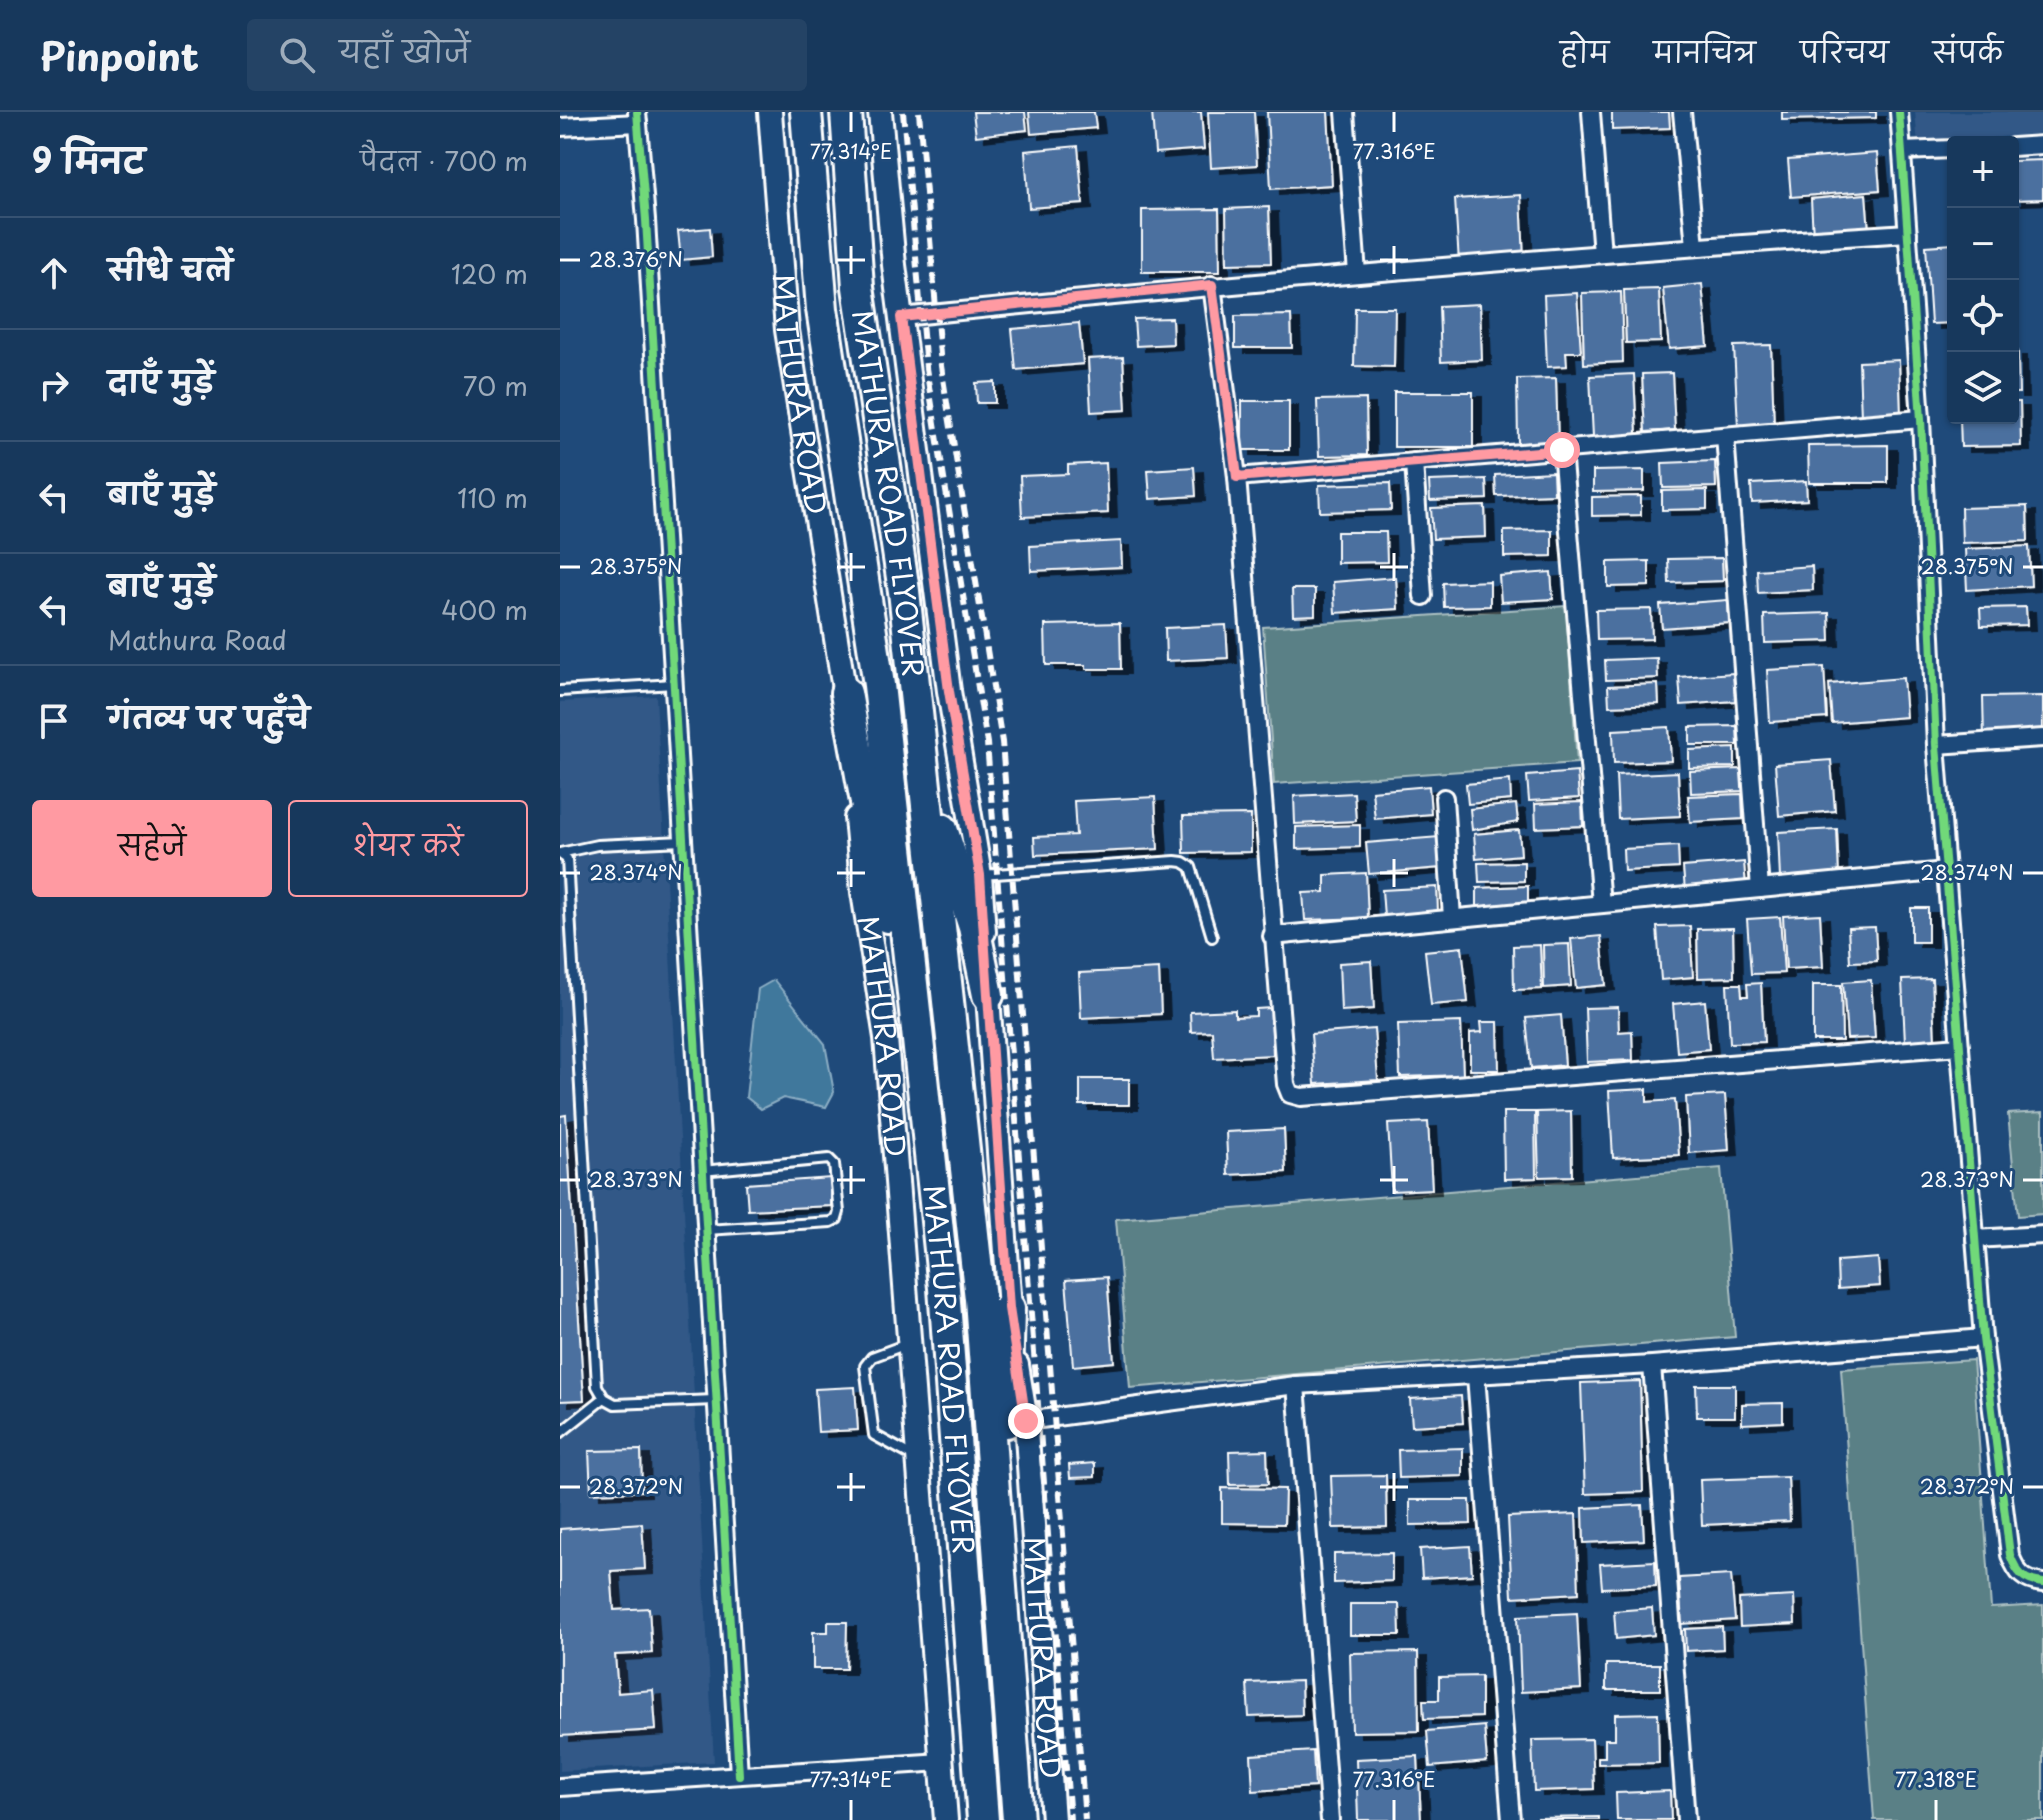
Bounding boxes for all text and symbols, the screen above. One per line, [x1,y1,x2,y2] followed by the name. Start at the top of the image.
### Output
[247,19,807,91] search box
[40,27,199,84] text: Pinpoint
[339,28,470,73] text: यहाँ खोजें
[1560,30,1609,73] text: होम
[1653,30,1756,73] text: मानचित्र
[1800,30,1889,73] text: परिचय
[1933,30,2003,73] text: संपर्क
[275,33,319,77] icon: search
[32,133,145,185] text: 9 मिनट
[810,136,892,166] text: 77.314°E
[1352,136,1436,166] text: 77.316°E
[1947,136,2019,424] map controls
[1947,136,2019,208] button: +
[360,141,528,180] text: पैदल · 700 m
[1947,208,2019,280] button: −
[589,244,683,274] text: 28.376°N
[108,246,233,291] text: सीधे चलें
[32,251,76,295] icon: ahead
[451,254,528,293] text: 120 m
[763,272,839,518] street label: MATHURA ROAD
[1947,280,2019,352] button: locate
[842,307,936,679] street label: MATHURA ROAD FLYOVER
[1947,352,2019,424] button: layers
[108,358,214,403] text: दाएँ मुड़ें
[32,363,76,407] icon: right
[463,366,528,405] text: 70 m
[1544,432,1580,468] route start
[108,470,215,515] text: बाएँ मुड़ें
[32,475,76,519] icon: left
[457,478,528,517] text: 110 m
[590,551,683,581] text: 28.375°N
[1921,551,2014,581] text: 28.375°N
[108,562,215,607] text: बाएँ मुड़ें
[32,587,76,631] icon: left
[441,590,528,629] text: 400 m
[108,620,287,659] text: Mathura Road
[108,694,310,739] text: गंतव्य पर पहुँचे
[32,699,76,743] icon: arrive
[32,800,272,897] button: सहेजें
[288,800,528,897] button: शेयर करें
[589,857,683,887] text: 28.374°N
[1920,857,2014,887] text: 28.374°N
[847,912,918,1158] street label: MATHURA ROAD
[589,1164,683,1194] text: 28.373°N
[1920,1164,2014,1194] text: 28.373°N
[913,1183,986,1555] street label: MATHURA ROAD FLYOVER
[1008,1403,1044,1439] route end
[589,1471,683,1501] text: 28.372°N
[1920,1471,2014,1501] text: 28.372°N
[1014,1535,1073,1780] street label: MATHURA ROAD
[810,1764,892,1794] text: 77.314°E
[1352,1764,1436,1794] text: 77.316°E
[1895,1764,1977,1794] text: 77.318°E

